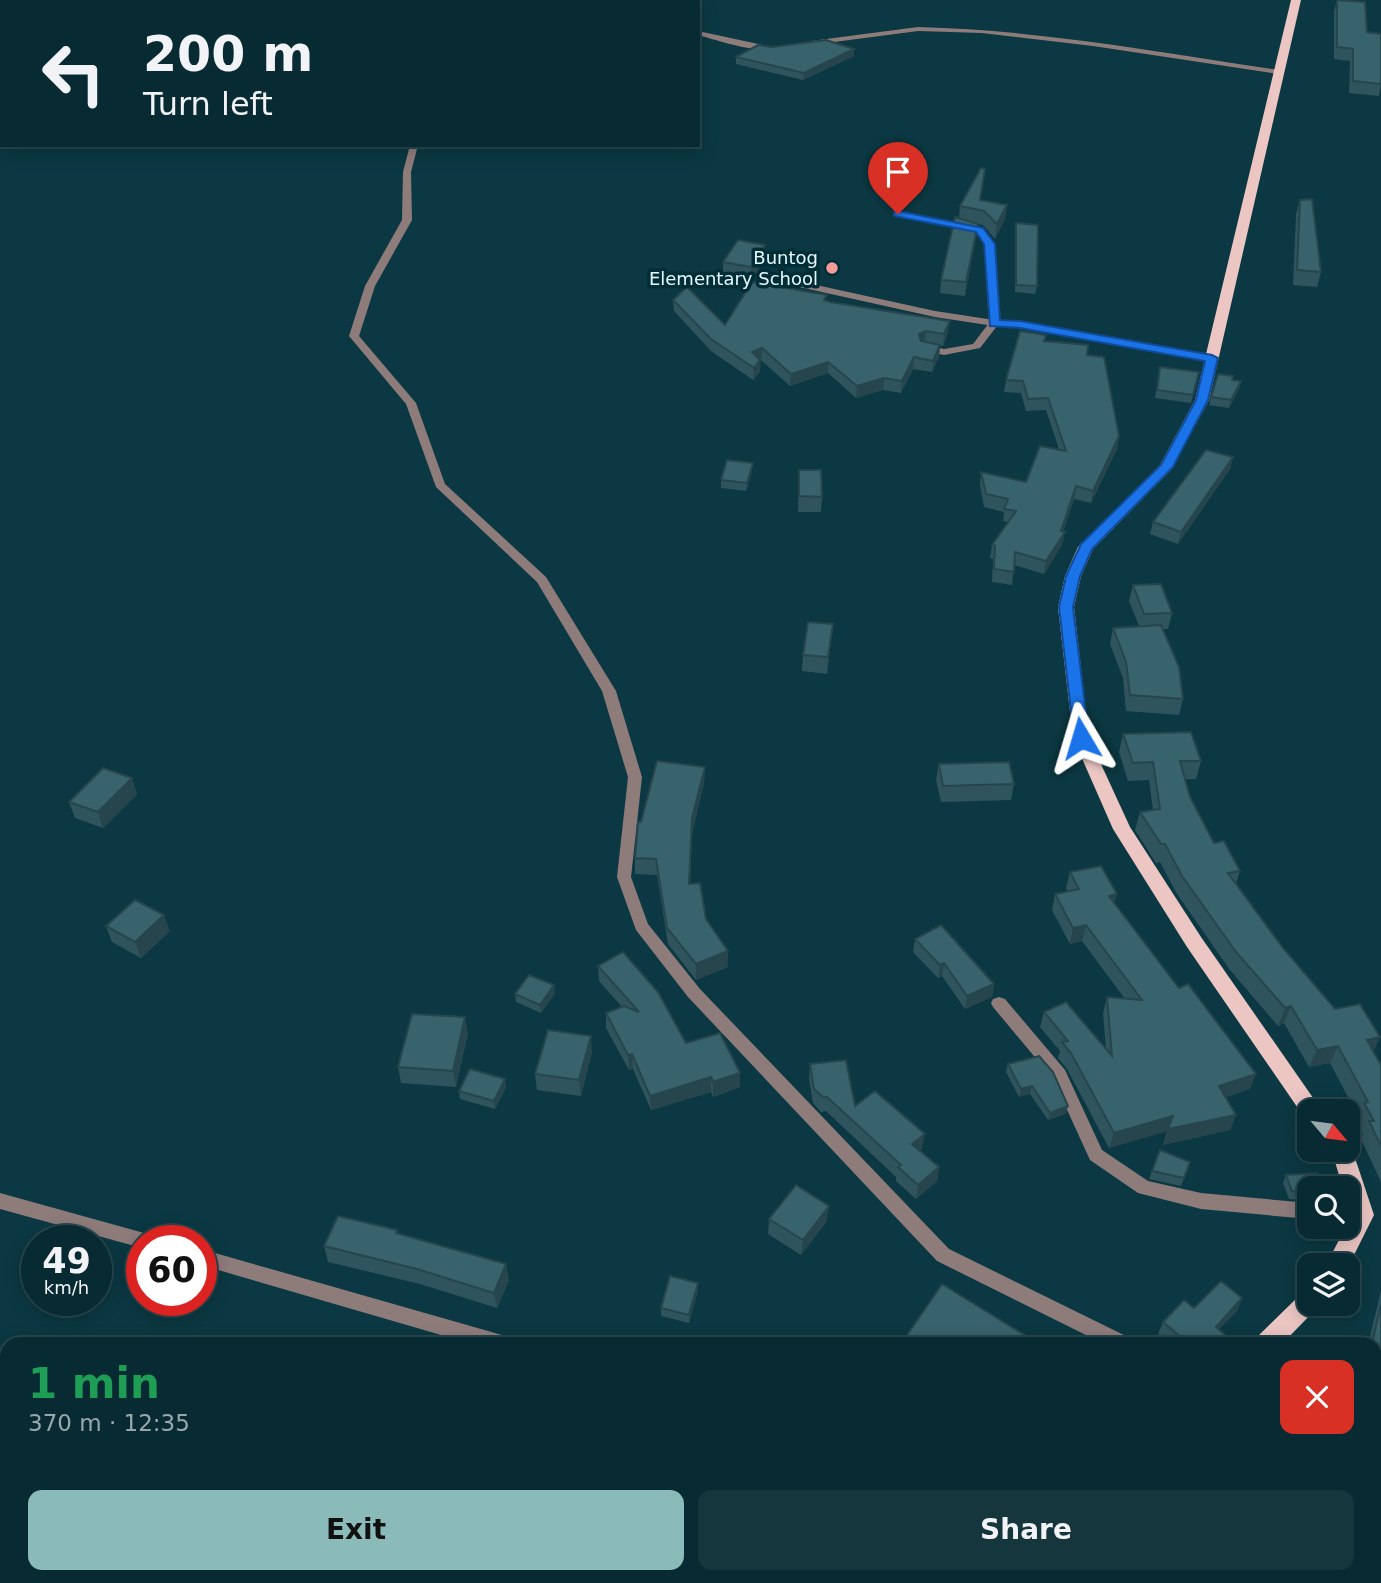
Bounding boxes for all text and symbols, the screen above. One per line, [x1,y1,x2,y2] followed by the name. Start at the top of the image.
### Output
[143,26,313,83] text: 200 m
[28,28,119,119] icon: left
[143,85,273,123] text: Turn left
[868,142,928,214] pin
[879,153,917,191] icon: arrive
[649,247,818,289] place label: Buntog Elementary School
[824,260,840,276] marker: Buntog Elementary School
[1044,701,1118,775] position arrow
[1297,1099,1360,1162] north arrow
[1297,1099,1360,1316] map controls
[1297,1176,1360,1239] button: search
[126,1225,217,1316] speed limit sign: 60
[42,1241,91,1281] text: 49
[1297,1253,1360,1316] button: layers
[44,1277,89,1298] text: km/h
[28,1359,160,1408] text: 1 min
[1280,1360,1354,1434] button: close
[28,1410,190,1436] text: 370 m · 12:35
[28,1490,684,1570] button: Exit
[698,1490,1354,1570] button: Share

